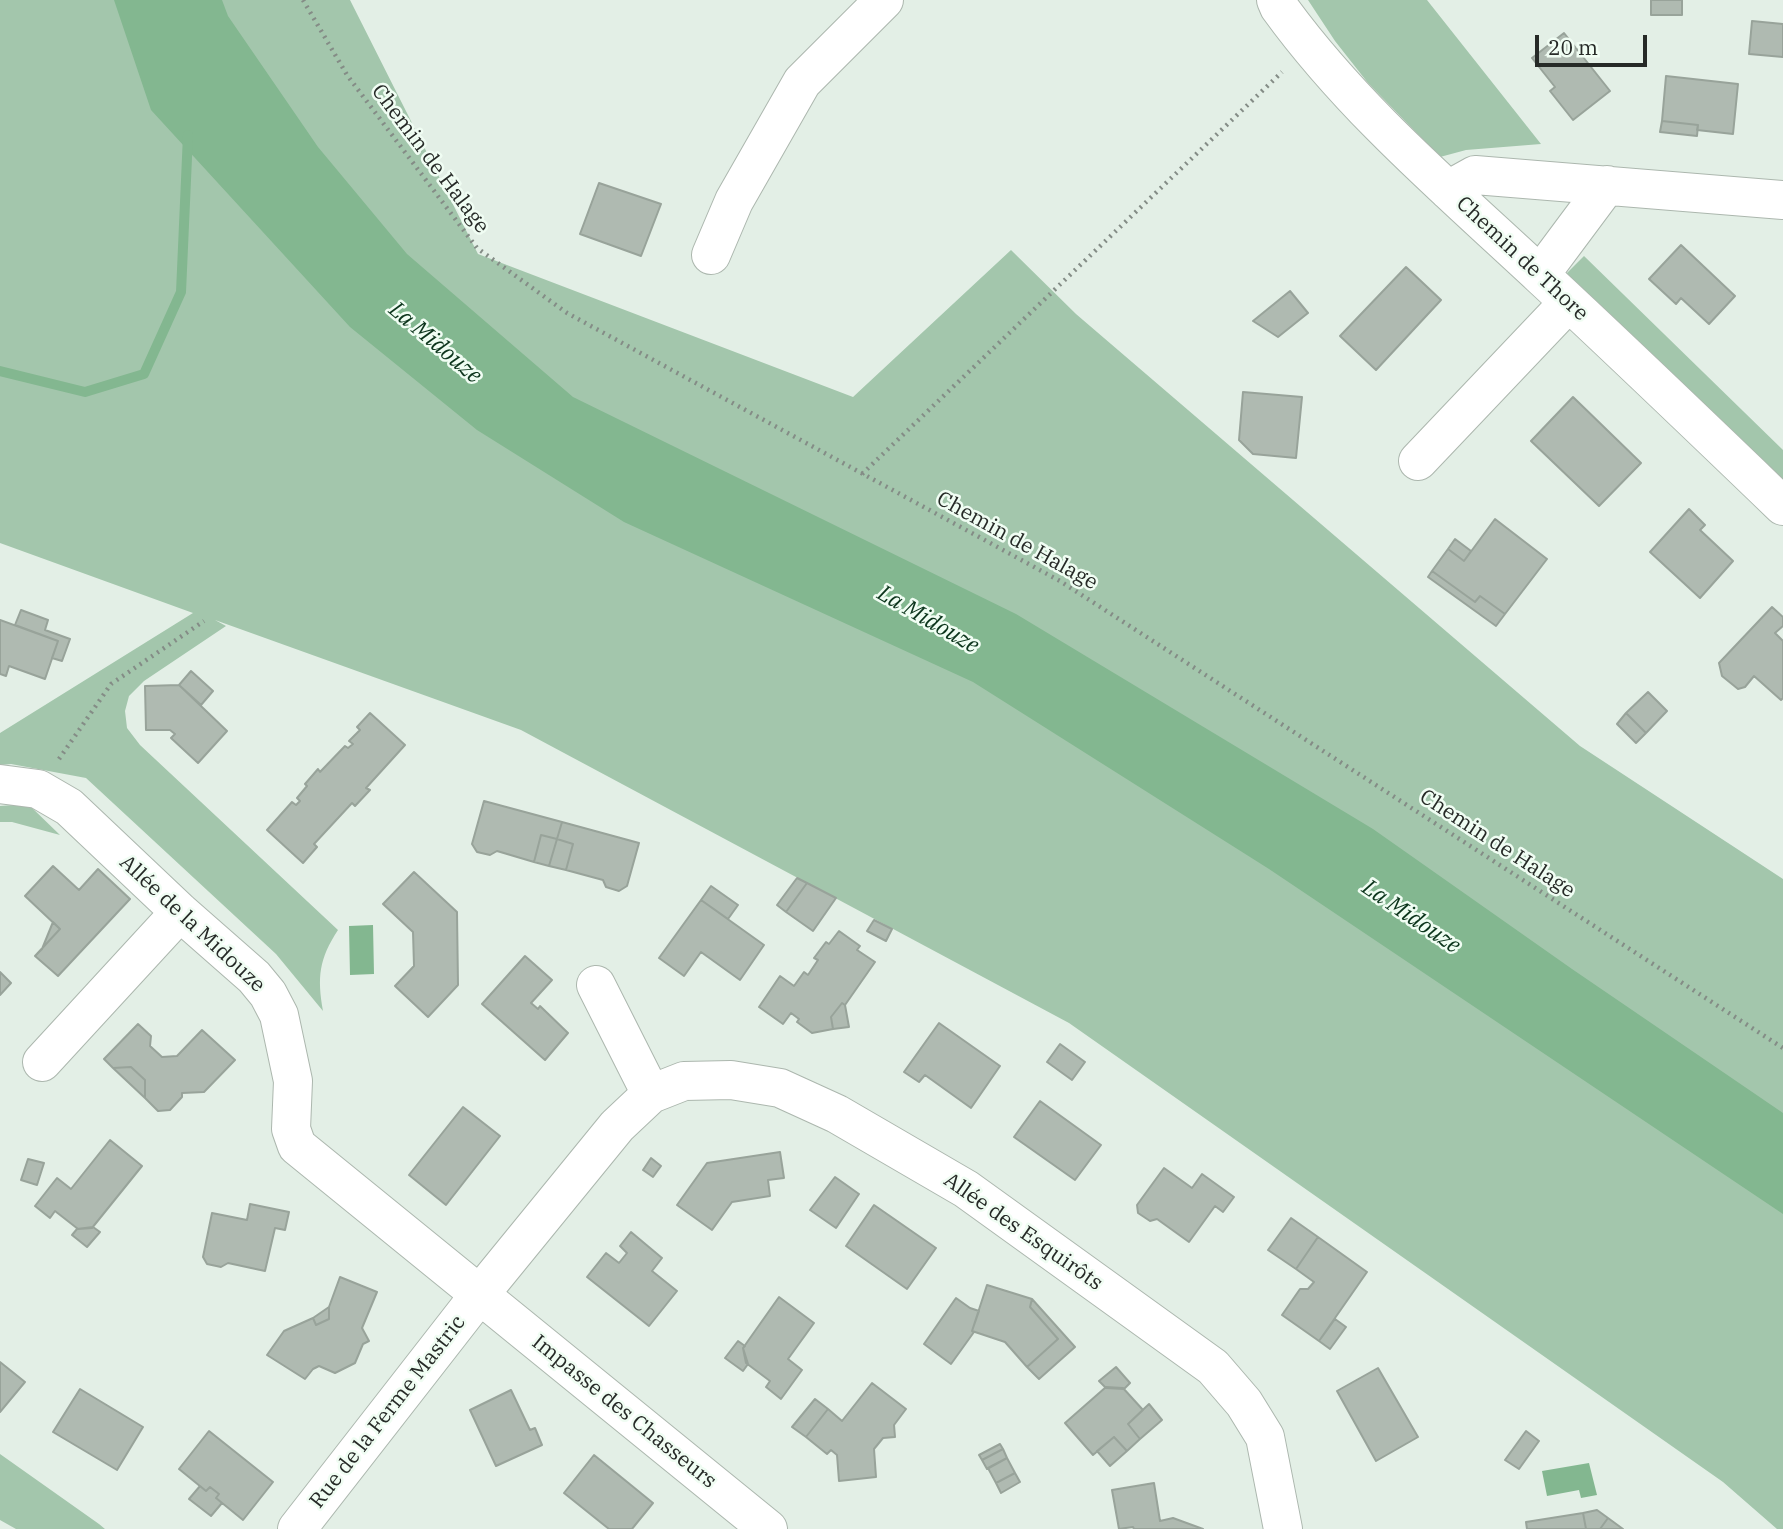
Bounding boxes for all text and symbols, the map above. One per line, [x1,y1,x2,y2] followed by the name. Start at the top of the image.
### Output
[1538,21,1650,65] scale bar
[1548,33,1598,61] text: 20 m
[366,80,494,238] street label: Chemin de Halage
[1451,191,1593,327] street label: Chemin de Thore
[383,296,487,390] water label: La Midouze
[932,486,1102,596] street label: Chemin de Halage
[872,580,984,660] water label: La Midouze
[1415,784,1579,904] street label: Chemin de Halage
[114,850,270,998] street label: Allée de la Midouze
[1357,874,1465,960] water label: La Midouze
[939,1168,1107,1296] street label: Allée des Esquirôts
[305,1311,471,1513] street label: Rue de la Ferme Mastric
[527,1330,721,1494] street label: Impasse des Chasseurs

